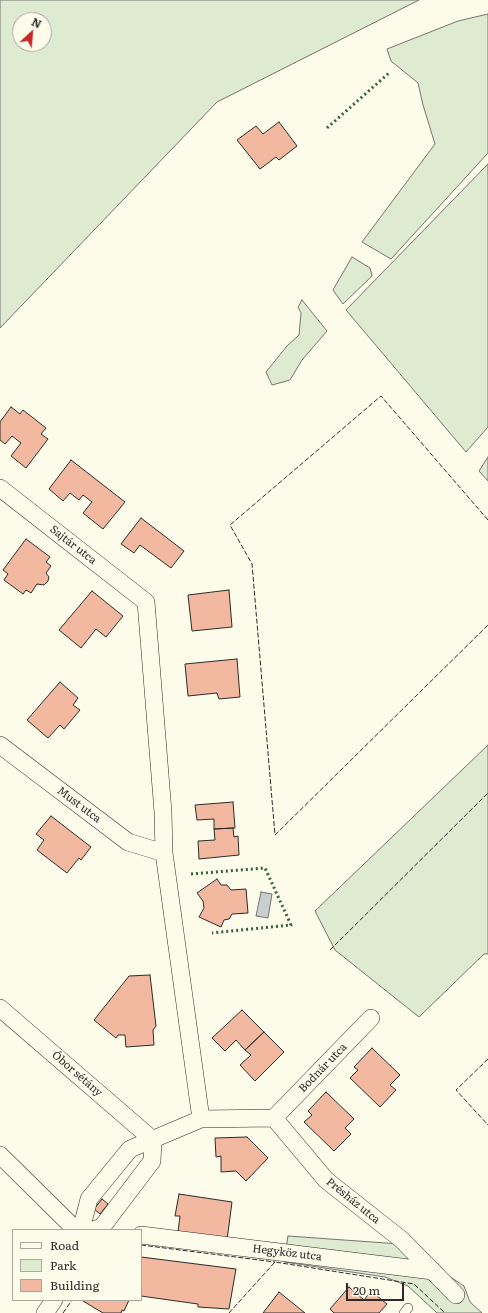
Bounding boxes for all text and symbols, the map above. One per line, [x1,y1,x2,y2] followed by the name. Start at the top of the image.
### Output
[12,12,52,52] north arrow
[29,13,44,31] text: N
[47,523,99,567] street label: Sajtár utca
[54,784,104,826] street label: Must utca
[296,1041,350,1095] street label: Bodnár utca
[49,1049,105,1099] street label: Óbor sétány
[323,1175,383,1227] street label: Présház utca
[12,1229,142,1301] legend
[50,1236,79,1254] text: Road
[251,1242,323,1264] street label: Hegyköz utca
[50,1256,76,1274] text: Park
[348,1275,406,1301] scale bar
[50,1276,99,1294] text: Building
[353,1281,380,1299] text: 20 m

